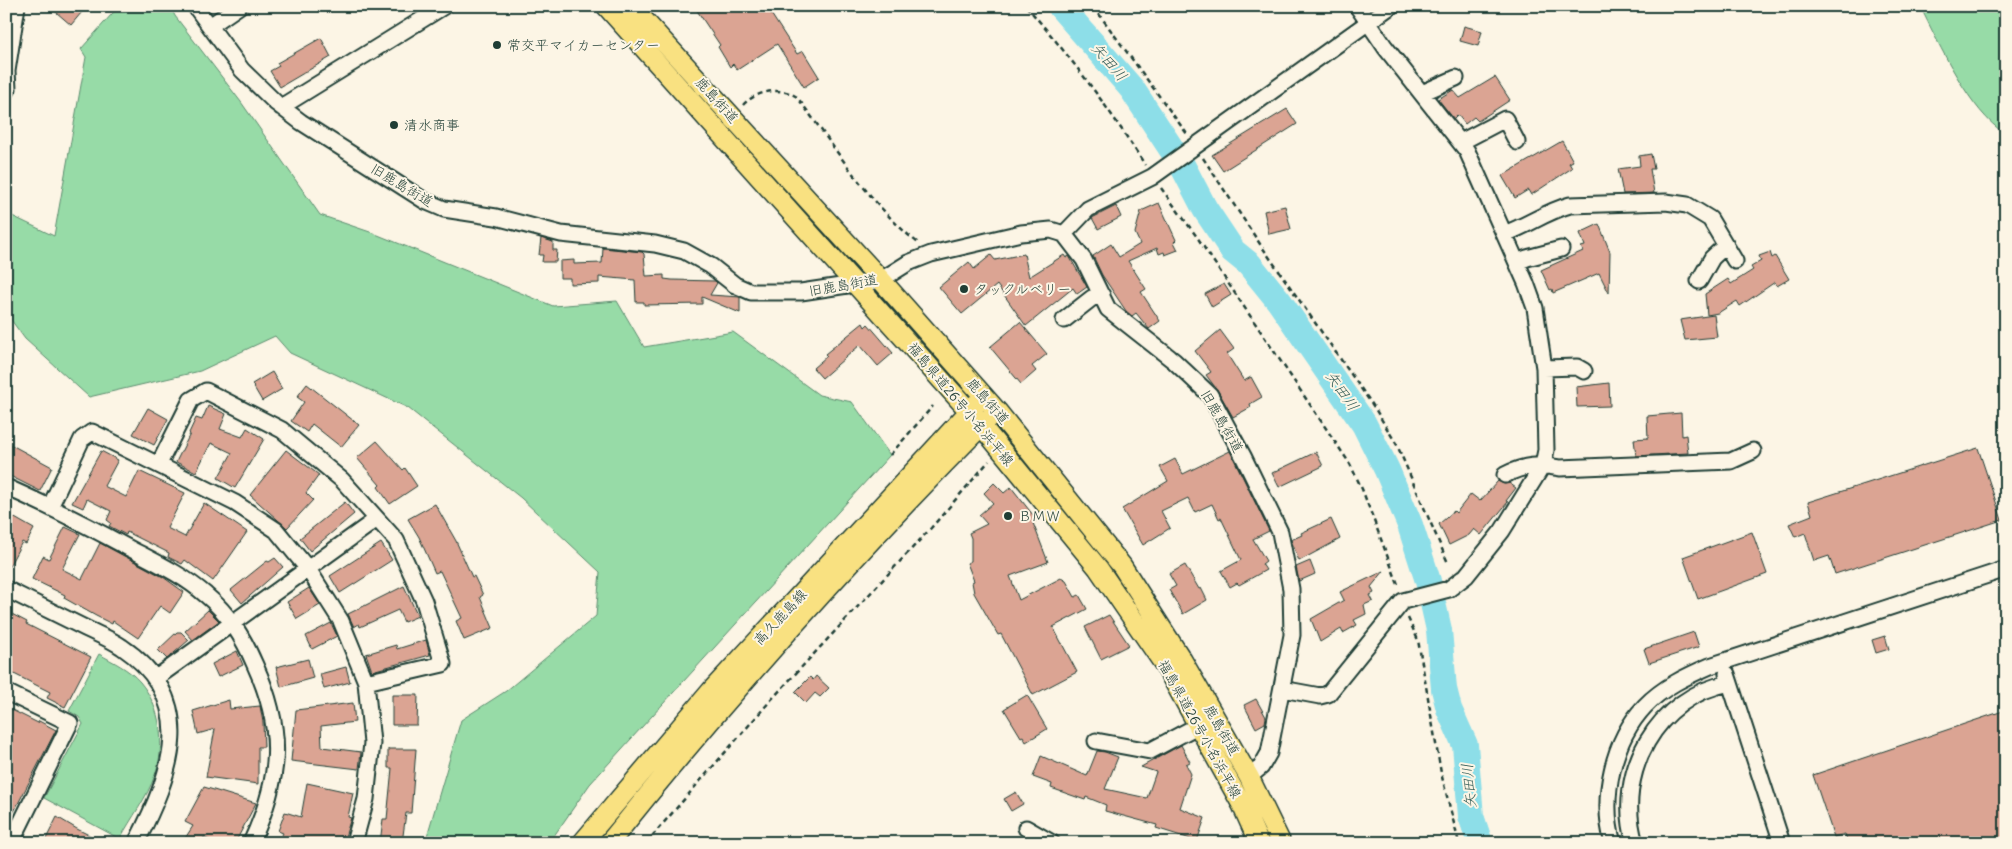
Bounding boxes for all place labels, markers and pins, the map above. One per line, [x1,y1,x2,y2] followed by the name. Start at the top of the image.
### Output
[507,36,660,54] place label: 常交平マイカーセンター
[491,39,503,51] marker: 常交平マイカーセンター
[404,116,460,134] place label: 清水商事
[388,119,400,131] marker: 清水商事
[974,280,1071,298] place label: タックルベリー
[958,283,970,295] marker: タックルベリー
[1018,507,1060,525] place label: ＢＭＷ
[1002,510,1014,522] marker: ＢＭＷ

